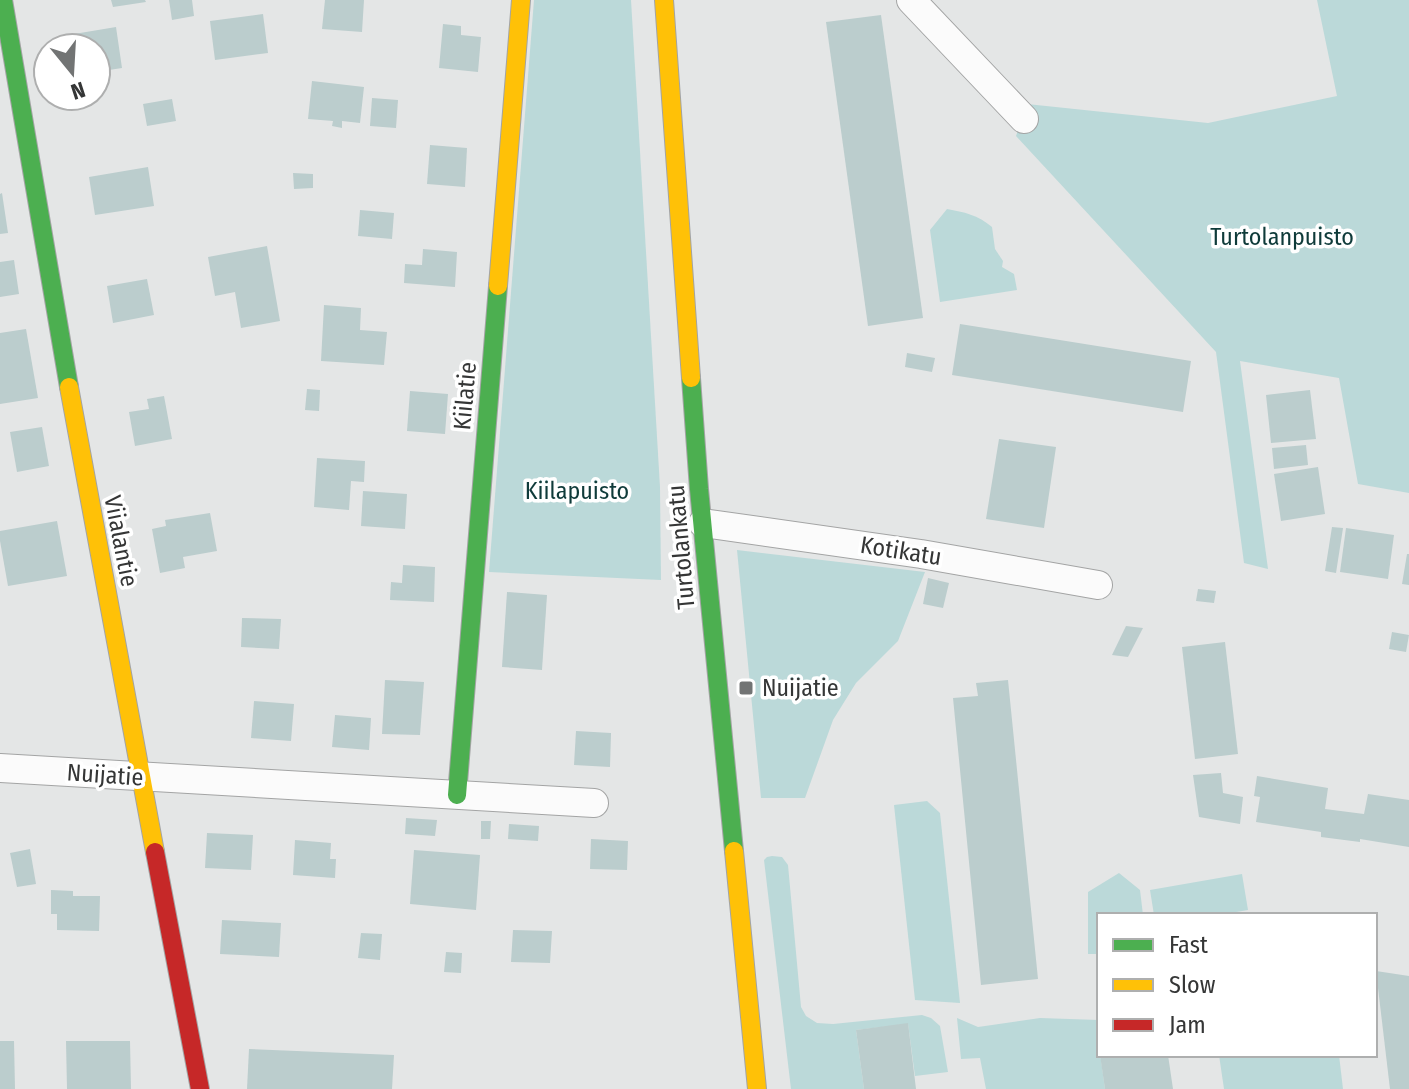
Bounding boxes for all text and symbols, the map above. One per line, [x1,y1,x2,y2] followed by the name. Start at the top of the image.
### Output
[32,32,112,112] north arrow
[68,76,88,105] text: N
[1210,223,1354,251] park label: Turtolanpuisto
[448,361,482,431] street label: Kiilatie
[525,477,629,505] park label: Kiilapuisto
[662,484,700,610] street label: Turtolankatu
[98,493,144,589] street label: Viialantie
[858,531,944,571] street label: Kotikatu
[762,674,839,702] place label: Nuijatie
[737,679,755,697] marker: Nuijatie
[66,758,144,792] street label: Nuijatie
[1097,913,1377,1057] legend
[1169,931,1208,959] text: Fast
[1169,971,1216,999] text: Slow
[1169,1011,1206,1039] text: Jam

